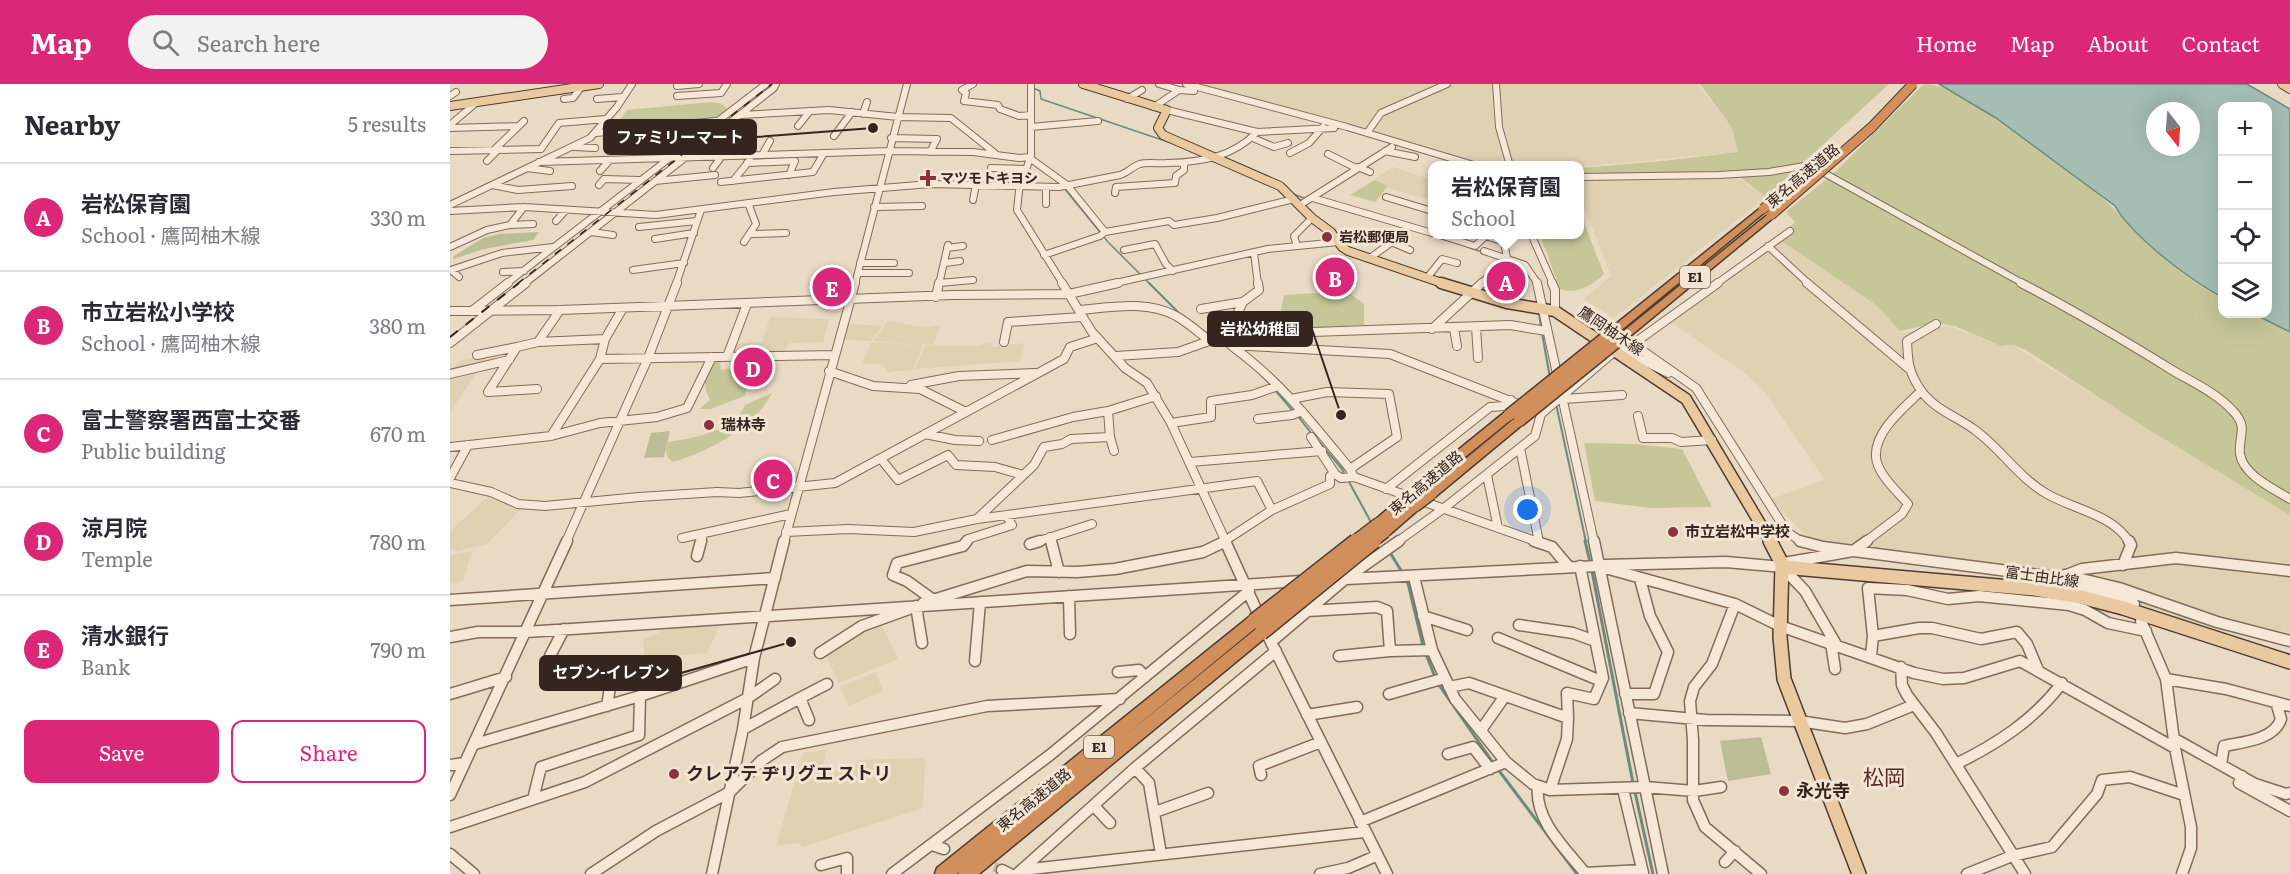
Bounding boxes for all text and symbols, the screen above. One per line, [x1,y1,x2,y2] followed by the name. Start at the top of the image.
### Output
[128,15,548,69] search box
[30,21,92,63] text: Map
[149,26,182,59] icon: search
[197,26,320,59] text: Search here
[1916,27,1977,58] text: Home
[2010,27,2054,58] text: Map
[2087,27,2149,58] text: About
[2182,27,2260,58] text: Contact
[2146,102,2200,156] north arrow
[2218,102,2272,318] map controls
[2218,102,2272,156] button: +
[24,104,120,143] text: Nearby
[348,108,426,138] text: 5 results
[604,120,756,154] callout: ファミリーマート
[616,124,744,148] text: ファミリーマート
[1760,137,1844,213] street label: 東名高速道路
[2218,156,2272,210] button: −
[1428,161,1584,239] popup
[940,167,1038,187] place label: マツモトキヨシ
[1451,169,1561,202] text: 岩松保育園
[921,171,935,185] marker: マツモトキヨシ
[81,186,191,219] text: 岩松保育園
[36,202,51,232] text: A
[370,202,426,232] text: 330 m
[1451,202,1516,232] text: School
[2218,210,2272,264] button: locate
[81,219,260,249] text: School · 鷹岡柚木線
[1339,226,1409,246] place label: 岩松郵便局
[1320,230,1334,244] marker: 岩松郵便局
[1316,254,1354,300] pin: B
[1486,258,1526,304] pin: A
[812,264,851,310] pin: E
[2218,264,2272,318] button: layers
[1680,266,1710,288] road number: E1
[81,294,235,327] text: 市立岩松小学校
[1574,299,1649,360] street label: 鷹岡柚木線
[37,310,50,340] text: B
[369,310,426,340] text: 380 m
[1208,312,1312,346] callout: 岩松幼稚園
[1220,316,1300,340] text: 岩松幼稚園
[81,327,260,357] text: School · 鷹岡柚木線
[734,344,772,390] pin: D
[81,402,301,435] text: 富士警察署西富士交番
[721,412,766,435] place label: 瑞林寺
[36,418,51,448] text: C
[370,418,426,448] text: 670 m
[702,418,716,432] marker: 瑞林寺
[81,435,226,465] text: Public building
[1383,444,1467,520] street label: 東名高速道路
[754,456,792,502] pin: C
[1513,495,1542,524] your location
[81,510,147,543] text: 涼月院
[1685,519,1790,542] place label: 市立岩松中学校
[1666,525,1680,539] marker: 市立岩松中学校
[36,526,51,556] text: D
[370,526,426,556] text: 780 m
[81,543,153,573] text: Temple
[2003,559,2081,592] street label: 富士由比線
[81,618,169,651] text: 清水銀行
[37,634,50,664] text: E
[370,634,426,664] text: 790 m
[81,651,130,681] text: Bank
[540,656,681,690] callout: セブン-イレブン
[552,659,670,683] text: セブン-イレブン
[24,720,219,783] button: Save
[231,720,426,783] button: Share
[1084,736,1114,758] road number: E1
[686,759,891,786] place label: クレアテ ヂリグエ ストリ
[1863,760,1905,791] district label: 松岡
[991,762,1075,836] street label: 東名高速道路
[667,767,681,781] marker: クレアテ ヂリグエ ストリ
[1796,776,1850,803] place label: 永光寺
[1777,784,1791,798] marker: 永光寺

